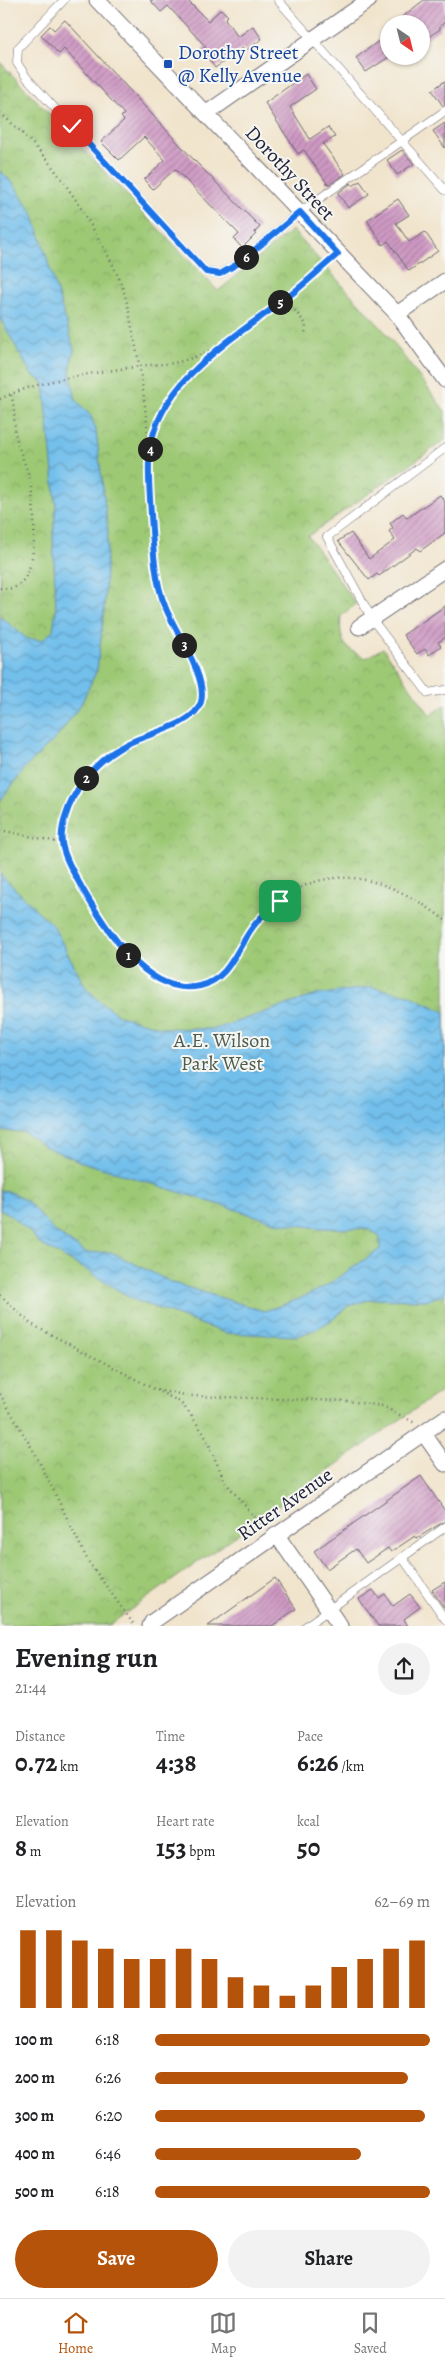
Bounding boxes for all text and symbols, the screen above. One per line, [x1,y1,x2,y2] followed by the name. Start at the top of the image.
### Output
[380,15,430,65] north arrow
[380,15,430,65] map controls
[178,39,302,89] place label: Dorothy Street @ Kelly Avenue
[162,58,174,70] marker: Dorothy Street @ Kelly Avenue
[51,105,93,147] pin
[58,112,86,140] icon: check
[239,120,341,227] street label: Dorothy Street
[234,244,258,270] pin: 6
[243,248,250,267] text: 6
[268,290,292,314] pin: 5
[278,293,283,312] text: 5
[138,436,162,462] pin: 4
[147,440,154,459] text: 4
[172,632,196,658] pin: 3
[181,636,188,655] text: 3
[74,766,98,790] pin: 2
[83,769,90,788] text: 2
[259,880,301,922] pin
[266,887,294,915] icon: arrive
[116,942,140,968] pin: 1
[126,946,131,965] text: 1
[173,1027,270,1077] park label: A.E. Wilson Park West
[232,1461,338,1547] street label: Ritter Avenue
[15,1639,158,1677] text: Evening run
[378,1643,430,1695] button: share
[15,1677,46,1699] text: 21:44
[15,1727,65,1746] text: Distance
[156,1727,185,1746] text: Time
[297,1727,323,1746] text: Pace
[15,1746,57,1780] text: 0.72
[156,1746,196,1780] text: 4:38
[297,1746,338,1780] text: 6:26
[57,1757,79,1776] text: km
[338,1757,364,1776] text: /km
[15,1812,69,1831] text: Elevation
[156,1812,214,1831] text: Heart rate
[297,1812,319,1831] text: kcal
[15,1831,27,1865] text: 8
[156,1831,186,1865] text: 153
[297,1831,320,1865] text: 50
[27,1842,41,1861] text: m
[186,1842,215,1861] text: bpm
[15,1891,76,1913] text: Elevation
[374,1891,430,1913] text: 62–69 m
[15,2029,53,2051] text: 100 m
[95,2029,119,2051] text: 6:18
[15,2067,55,2089] text: 200 m
[95,2067,121,2089] text: 6:26
[15,2105,54,2127] text: 300 m
[95,2105,122,2127] text: 6:20
[15,2143,55,2165] text: 400 m
[95,2143,121,2165] text: 6:46
[15,2181,54,2203] text: 500 m
[95,2181,119,2203] text: 6:18
[15,2230,218,2288] button: Save
[228,2230,430,2288] button: Share
[58,2309,93,2358] tab: Home
[209,2309,237,2358] tab: Map
[354,2309,387,2358] tab: Saved

